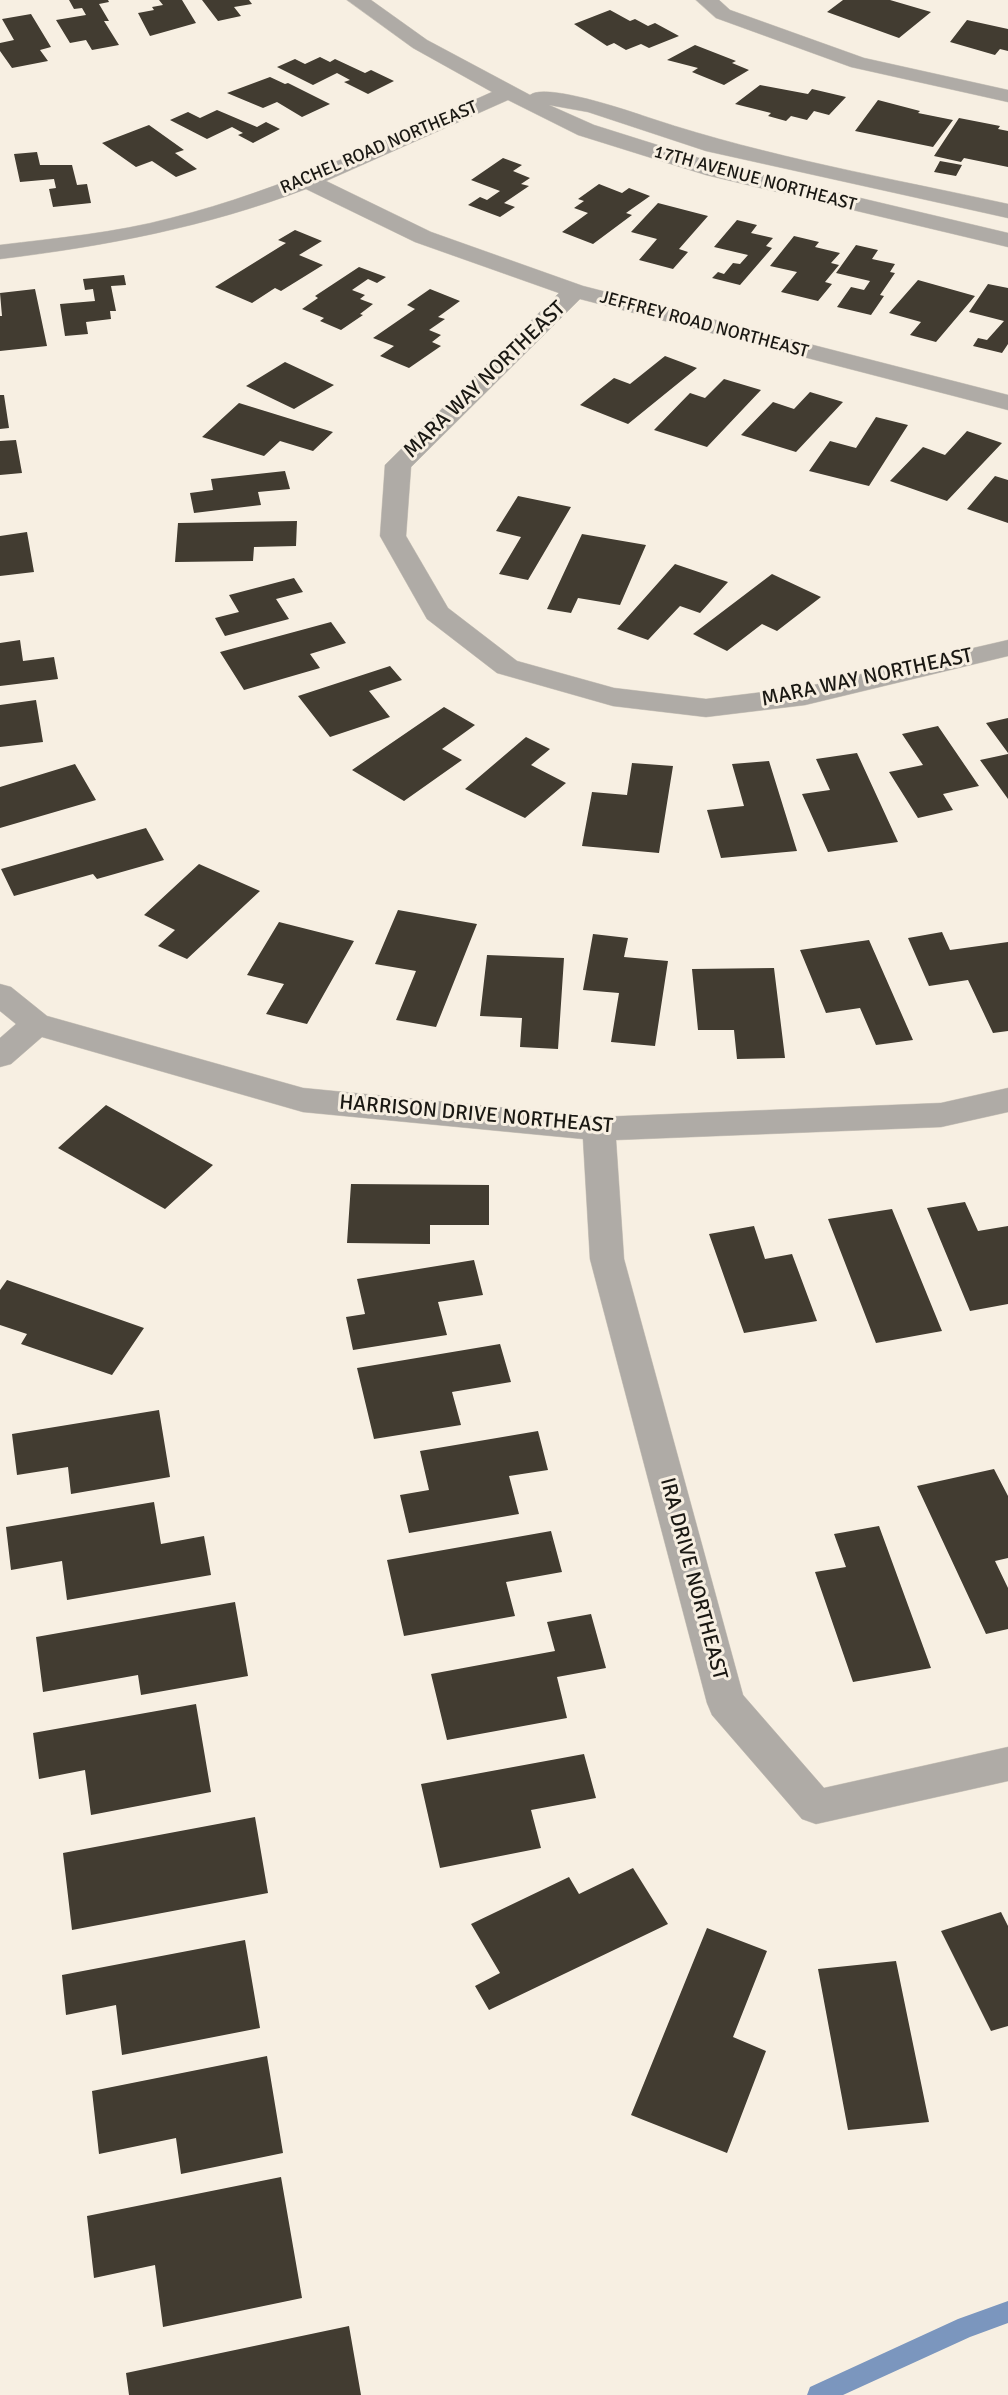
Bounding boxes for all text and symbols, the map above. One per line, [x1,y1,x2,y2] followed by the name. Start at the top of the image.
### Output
[277,97,481,199] street label: RACHEL ROAD NORTHEAST
[651,142,859,216] street label: 17TH AVENUE NORTHEAST
[597,287,811,363] street label: JEFFREY ROAD NORTHEAST
[399,296,571,464] street label: MARA WAY NORTHEAST
[759,643,975,713] street label: MARA WAY NORTHEAST
[338,1090,614,1140] street label: HARRISON DRIVE NORTHEAST
[654,1475,732,1683] street label: IRA DRIVE NORTHEAST

